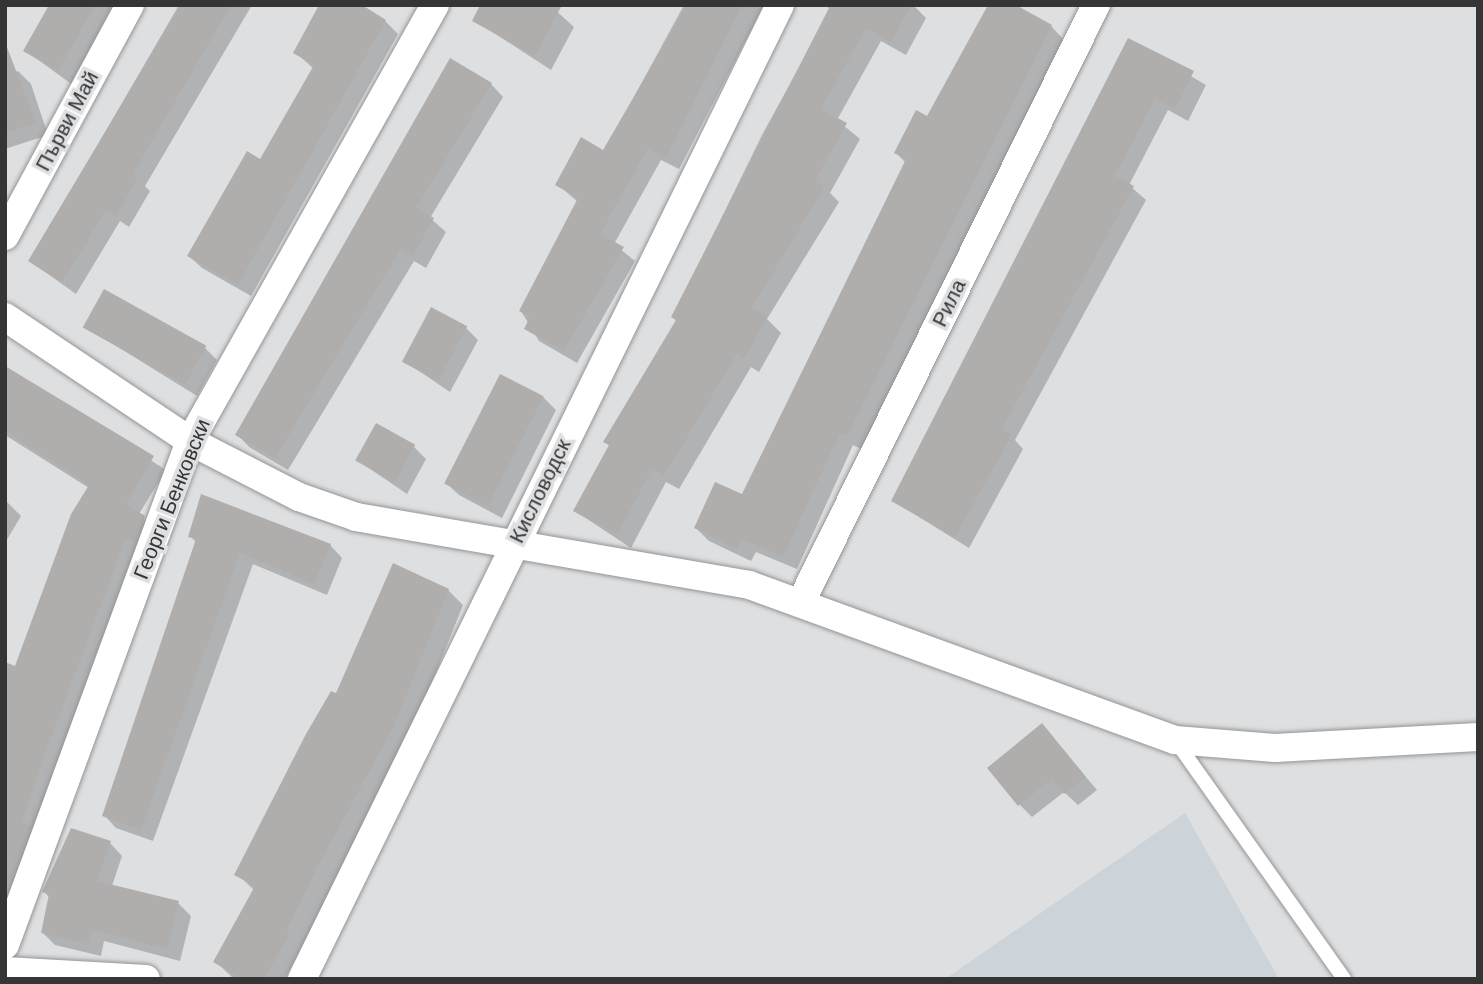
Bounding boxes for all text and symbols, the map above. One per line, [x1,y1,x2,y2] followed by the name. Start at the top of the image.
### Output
[30,67,104,175] street label: Първи Май
[927,275,971,331] street label: Рила
[128,415,216,583] street label: Георги Бенковски
[504,435,576,547] street label: Кисловодск

